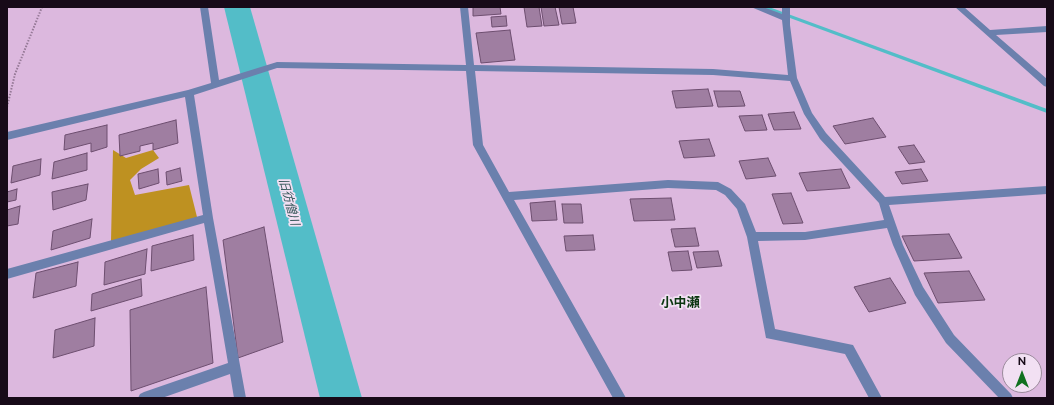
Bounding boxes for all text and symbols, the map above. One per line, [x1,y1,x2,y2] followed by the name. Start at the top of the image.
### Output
[276,177,302,227] water label: 旧彷僧川
[661,295,699,311] district label: 小中瀬
[1002,353,1042,393] north arrow
[1018,355,1026,368] text: N

